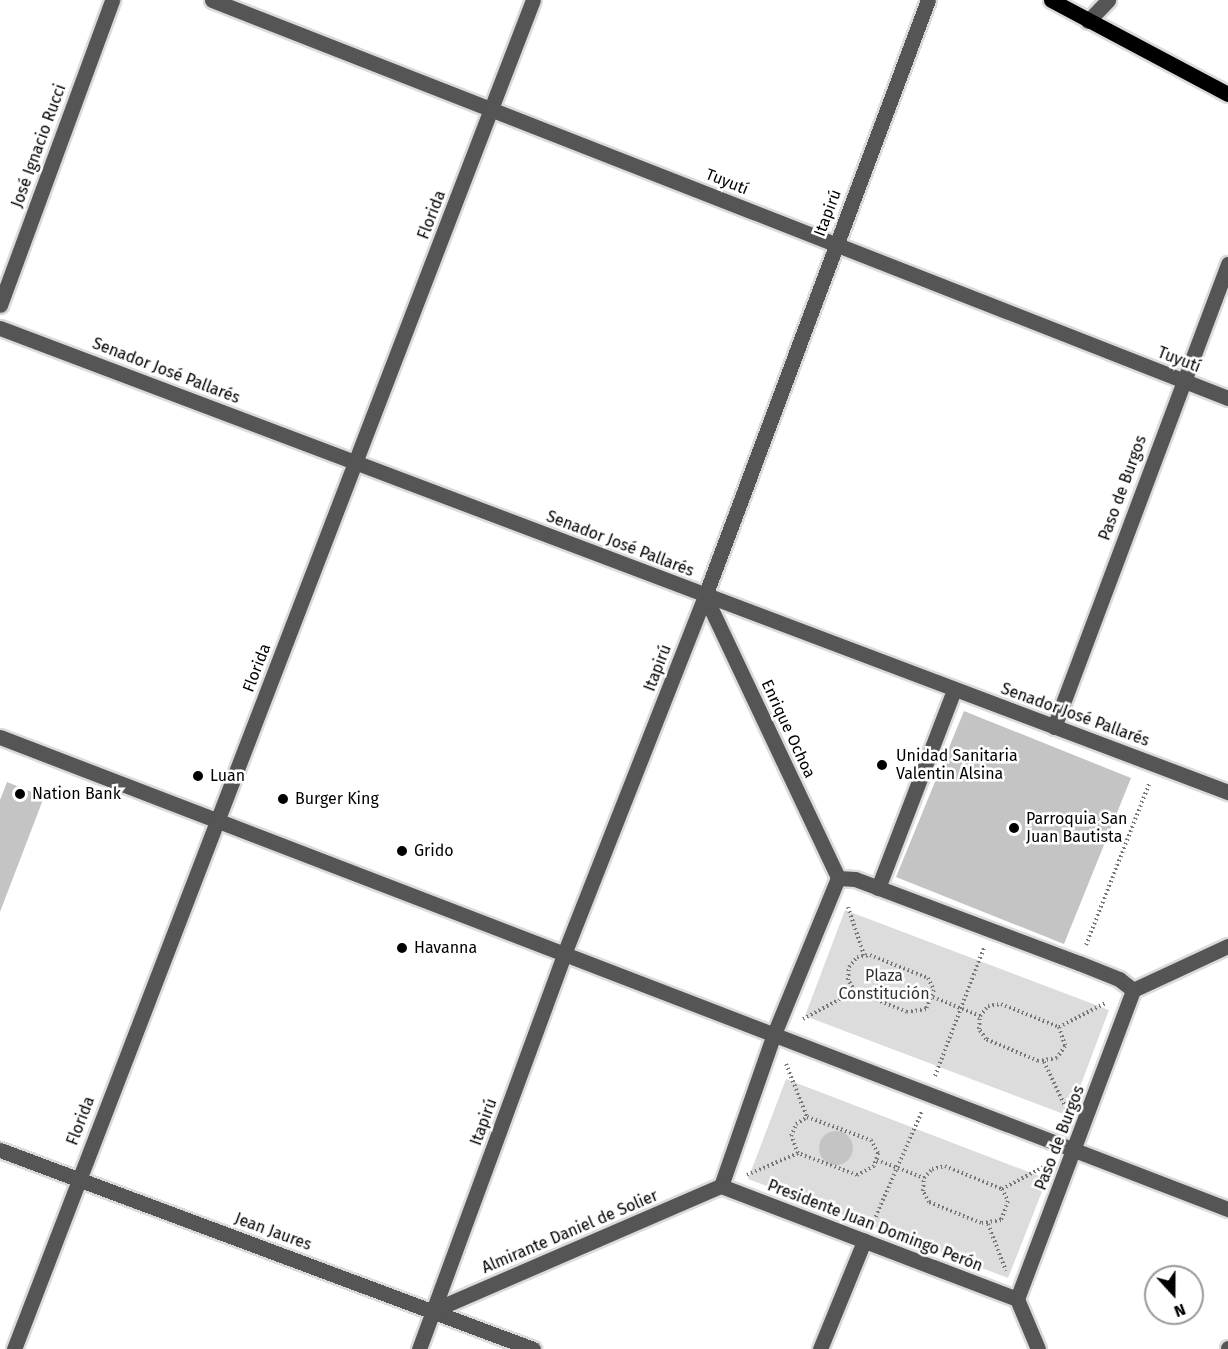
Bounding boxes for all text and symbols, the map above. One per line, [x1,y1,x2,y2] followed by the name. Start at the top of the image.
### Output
[8,82,70,210] street label: José Ignacio Rucci
[703,165,751,199] street label: Tuyutí
[810,187,846,239] street label: Itapirú
[414,188,450,242] street label: Florida
[90,334,242,408] street label: Senador José Pallarés
[1155,343,1203,377] street label: Tuyutí
[1095,433,1151,543] street label: Paso de Burgos
[544,507,696,581] street label: Senador José Pallarés
[239,641,275,695] street label: Florida
[640,642,676,694] street label: Itapirú
[757,677,819,781] street label: Enrique Ochoa
[998,679,1152,751] street label: Senador José Pallarés
[896,746,1018,784] place label: Unidad Sanitaria Valentin Alsina
[873,756,891,774] marker: Unidad Sanitaria Valentin Alsina
[210,766,245,786] place label: Luan
[191,769,205,783] marker: Luan
[32,784,121,804] place label: Nation Bank
[13,787,27,801] marker: Nation Bank
[295,789,379,809] place label: Burger King
[276,792,290,806] marker: Burger King
[1026,809,1127,847] place label: Parroquia San Juan Bautista
[1007,821,1021,835] marker: Parroquia San Juan Bautista
[414,841,454,861] place label: Grido
[395,844,409,858] marker: Grido
[414,938,477,958] place label: Havanna
[395,941,409,955] marker: Havanna
[838,966,930,1004] park label: Plaza Constitución
[1031,1083,1089,1193] street label: Paso de Burgos
[63,1094,99,1148] street label: Florida
[467,1096,501,1148] street label: Itapirú
[765,1176,985,1276] street label: Presidente Juan Domingo Perón
[479,1186,661,1278] street label: Almirante Daniel de Solier
[232,1209,314,1255] street label: Jean Jaures
[1144,1265,1204,1325] north arrow
[1172,1300,1188,1321] text: N

